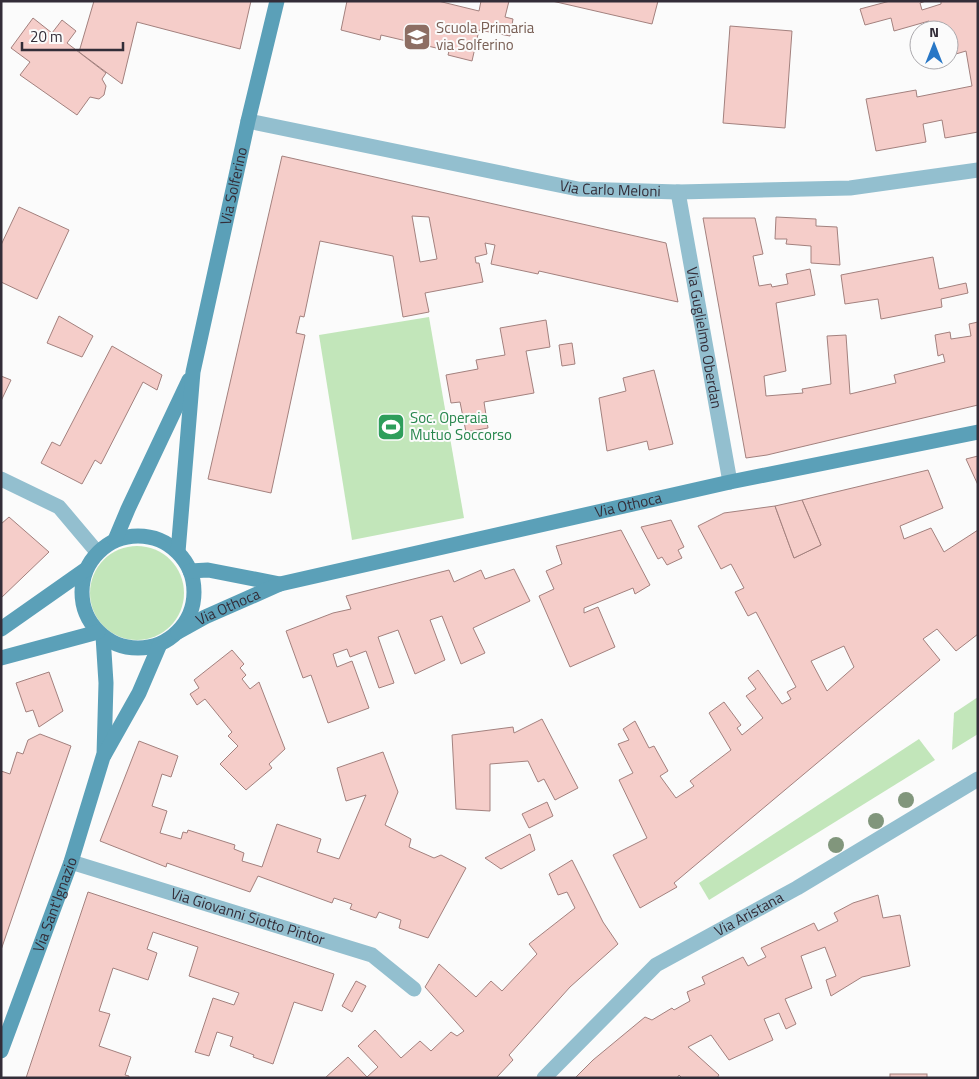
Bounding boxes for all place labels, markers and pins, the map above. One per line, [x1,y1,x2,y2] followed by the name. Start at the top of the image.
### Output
[436,16,535,56] place label: Scuola Primaria via Solferino
[402,22,432,52] school or university icon: Scuola Primaria via Solferino
[410,406,512,446] place label: Soc. Operaia Mutuo Soccorso
[376,412,406,442] sports icon: Soc. Operaia Mutuo Soccorso

